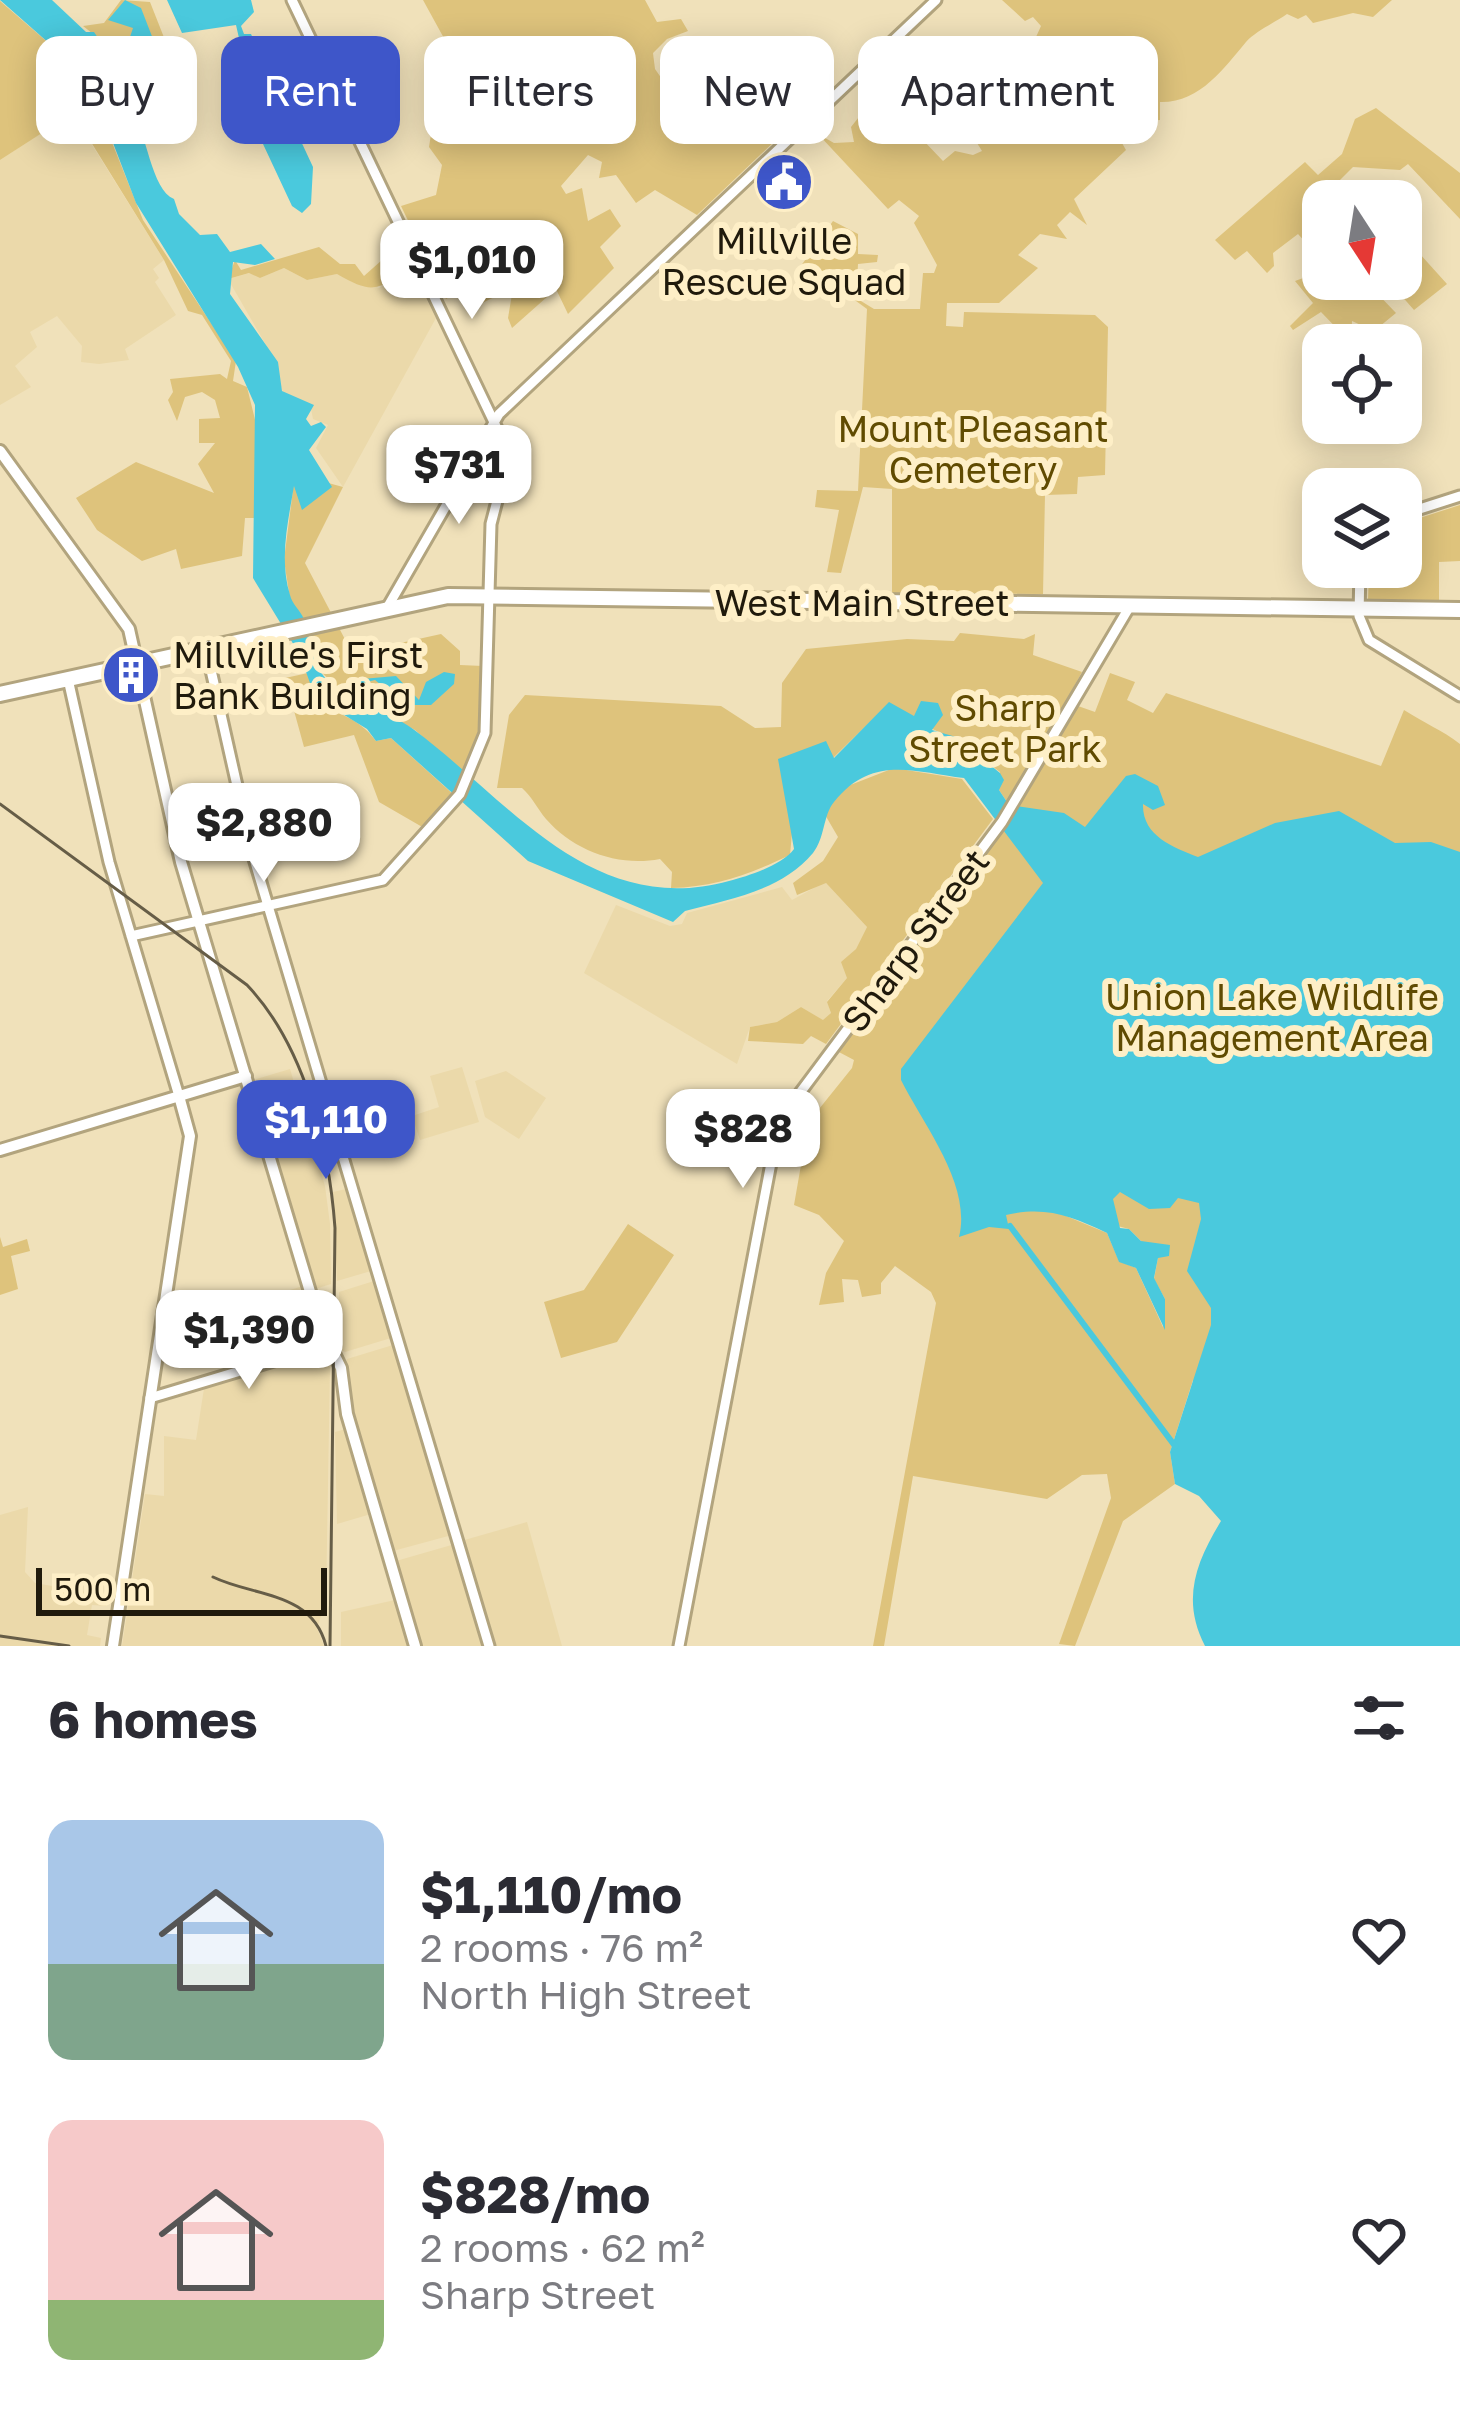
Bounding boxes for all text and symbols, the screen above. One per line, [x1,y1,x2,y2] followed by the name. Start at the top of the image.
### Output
[36,36,197,144] chip: Buy
[221,36,400,144] chip: Rent
[424,36,636,144] chip: Filters
[660,36,834,144] chip: New
[858,36,1158,144] chip: Apartment
[753,151,815,213] public building icon: Millville Rescue Squad
[1302,180,1422,300] north arrow
[1302,180,1422,588] map controls
[662,219,906,303] place label: Millville Rescue Squad
[374,220,570,322] pin: $1,010
[407,235,537,282] text: $1,010
[1302,324,1422,444] button: locate
[837,407,1109,491] park label: Mount Pleasant Cemetery
[388,425,530,527] pin: $731
[413,440,505,487] text: $731
[1302,468,1422,588] button: layers
[714,581,1010,624] street label: West Main Street
[173,633,424,717] place label: Millville's First Bank Building
[100,644,162,706] building icon: Millville's First Bank Building
[908,686,1102,770] park label: Sharp Street Park
[166,783,362,885] pin: $2,880
[195,798,333,845] text: $2,880
[832,840,998,1040] street label: Sharp Street
[1105,975,1439,1059] park label: Union Lake Wildlife Management Area
[228,1080,424,1182] pin: $1,110
[672,1089,814,1191] pin: $828
[264,1095,388,1142] text: $1,110
[693,1104,793,1151] text: $828
[151,1290,347,1392] pin: $1,390
[183,1305,315,1352] text: $1,390
[36,1562,327,1615] scale bar
[54,1569,152,1608] text: 500 m
[1346,1685,1412,1751] icon: filters
[48,1688,258,1749] text: 6 homes
[420,1863,682,1924] text: $1,110/mo
[144,1868,288,2012] icon: home
[1346,1907,1412,1973] icon: heart
[420,1924,703,1971] text: 2 rooms · 76 m²
[420,1971,752,2018] text: North High Street
[420,2163,650,2224] text: $828/mo
[144,2168,288,2312] icon: home
[1346,2207,1412,2273] icon: heart
[420,2224,705,2271] text: 2 rooms · 62 m²
[420,2271,655,2318] text: Sharp Street

